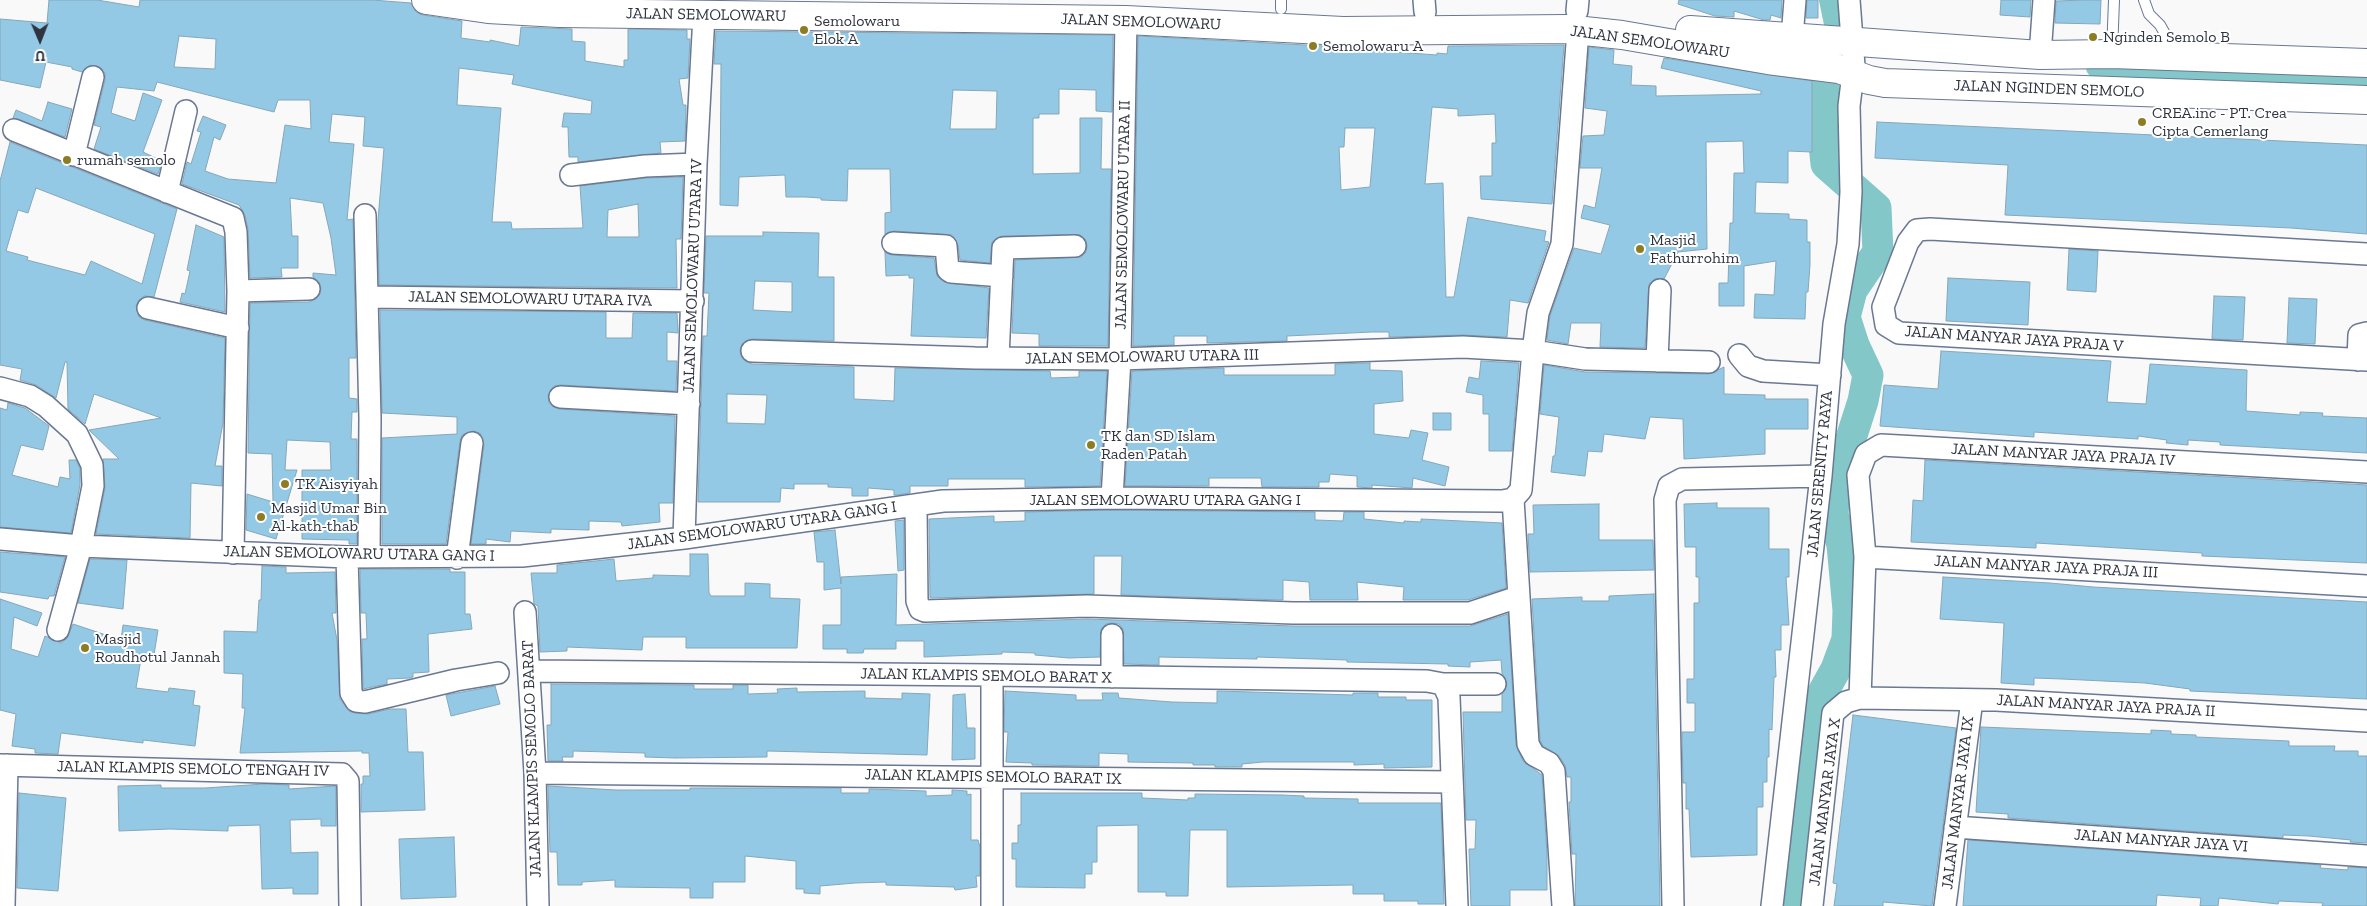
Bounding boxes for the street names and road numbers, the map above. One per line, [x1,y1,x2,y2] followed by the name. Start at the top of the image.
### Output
[626,4,786,26] street label: JALAN SEMOLOWARU
[1060,10,1222,34] street label: JALAN SEMOLOWARU
[1569,21,1731,63] street label: JALAN SEMOLOWARU
[1953,76,2145,102] street label: JALAN NGINDEN SEMOLO
[1111,100,1135,330] street label: JALAN SEMOLOWARU UTARA II
[679,159,707,393] street label: JALAN SEMOLOWARU UTARA IV
[408,287,652,311] street label: JALAN SEMOLOWARU UTARA IVA
[1904,322,2124,356] street label: JALAN MANYAR JAYA PRAJA V
[1025,345,1259,369] street label: JALAN SEMOLOWARU UTARA III
[1803,390,1837,558] street label: JALAN SERENITY RAYA
[1950,440,2176,470] street label: JALAN MANYAR JAYA PRAJA IV
[1029,490,1301,510] street label: JALAN SEMOLOWARU UTARA GANG I
[626,498,898,554] street label: JALAN SEMOLOWARU UTARA GANG I
[223,542,495,566] street label: JALAN SEMOLOWARU UTARA GANG I
[1933,552,2159,582] street label: JALAN MANYAR JAYA PRAJA III
[518,640,546,878] street label: JALAN KLAMPIS SEMOLO BARAT
[860,664,1112,688] street label: JALAN KLAMPIS SEMOLO BARAT X
[1996,691,2216,721] street label: JALAN MANYAR JAYA PRAJA II
[1938,715,1978,891] street label: JALAN MANYAR JAYA IX
[1805,717,1845,887] street label: JALAN MANYAR JAYA X
[57,757,329,781] street label: JALAN KLAMPIS SEMOLO TENGAH IV
[864,765,1122,789] street label: JALAN KLAMPIS SEMOLO BARAT IX
[2073,825,2249,857] street label: JALAN MANYAR JAYA VI

